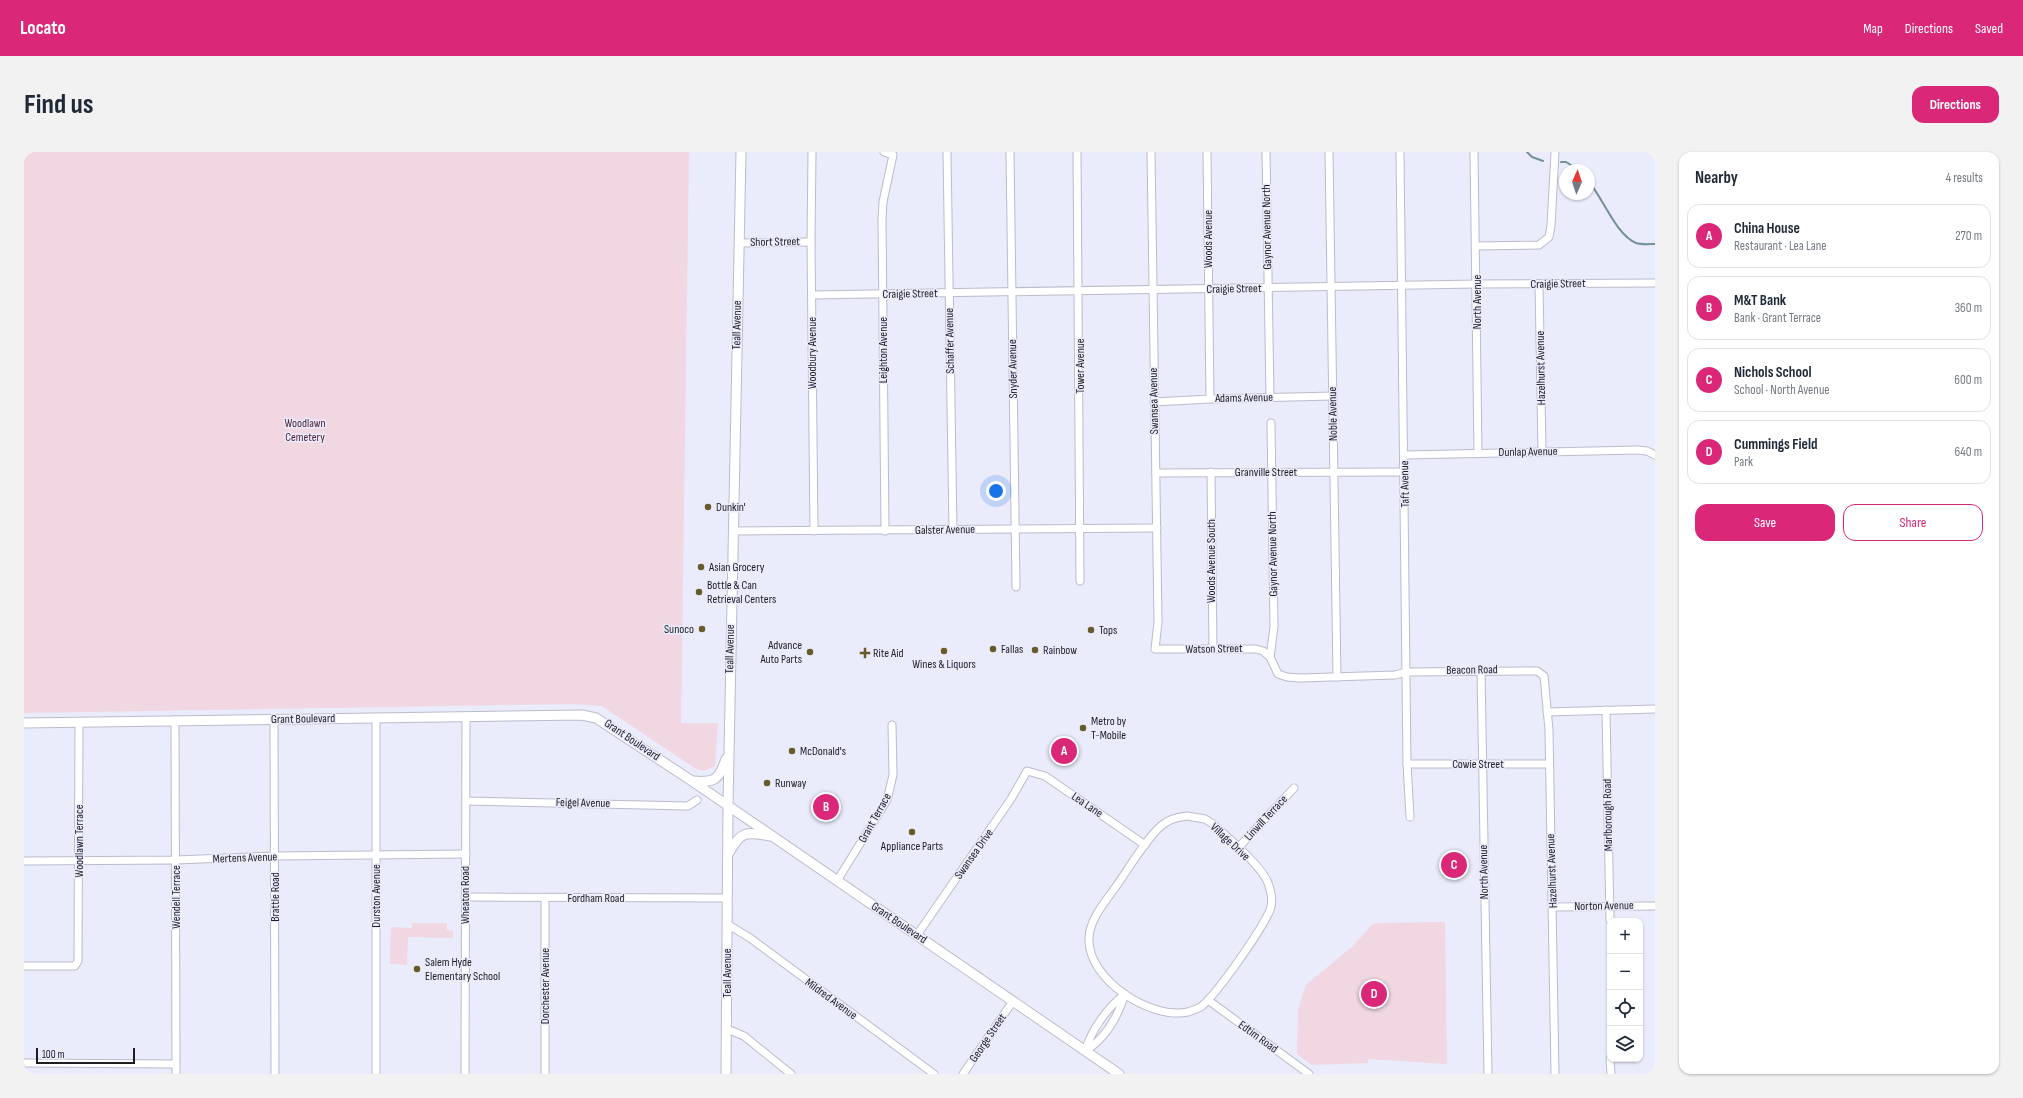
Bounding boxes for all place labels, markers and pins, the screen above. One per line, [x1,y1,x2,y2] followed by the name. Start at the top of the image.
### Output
[716,500,746,515] place label: Dunkin'
[703,502,713,512] marker: Dunkin'
[708,560,765,575] place label: Asian Grocery
[696,562,706,572] marker: Asian Grocery
[707,578,776,607] place label: Bottle & Can Retrieval Centers
[694,587,704,597] marker: Bottle & Can Retrieval Centers
[664,622,694,637] place label: Sunoco
[1099,623,1117,638] place label: Tops
[697,624,707,634] marker: Sunoco
[1086,625,1096,635] marker: Tops
[759,638,802,667] place label: Advance Auto Parts
[1001,642,1023,657] place label: Fallas
[1043,643,1077,658] place label: Rainbow
[988,644,998,654] marker: Fallas
[1030,645,1040,655] marker: Rainbow
[873,646,903,661] place label: Rite Aid
[939,646,949,656] marker: Wines & Liquors
[805,647,815,657] marker: Advance Auto Parts
[860,648,870,658] marker: Rite Aid
[912,657,976,672] place label: Wines & Liquors
[1091,714,1127,743] place label: Metro by T-Mobile
[1078,723,1088,733] marker: Metro by T-Mobile
[1051,736,1077,766] pin: A
[800,744,846,759] place label: McDonald's
[787,746,797,756] marker: McDonald's
[775,776,807,791] place label: Runway
[762,778,772,788] marker: Runway
[813,792,839,822] pin: B
[907,827,917,837] marker: Appliance Parts
[880,839,943,854] place label: Appliance Parts
[1441,850,1467,880] pin: C
[425,955,500,984] place label: Salem Hyde Elementary School
[412,964,422,974] marker: Salem Hyde Elementary School
[1361,979,1387,1009] pin: D

